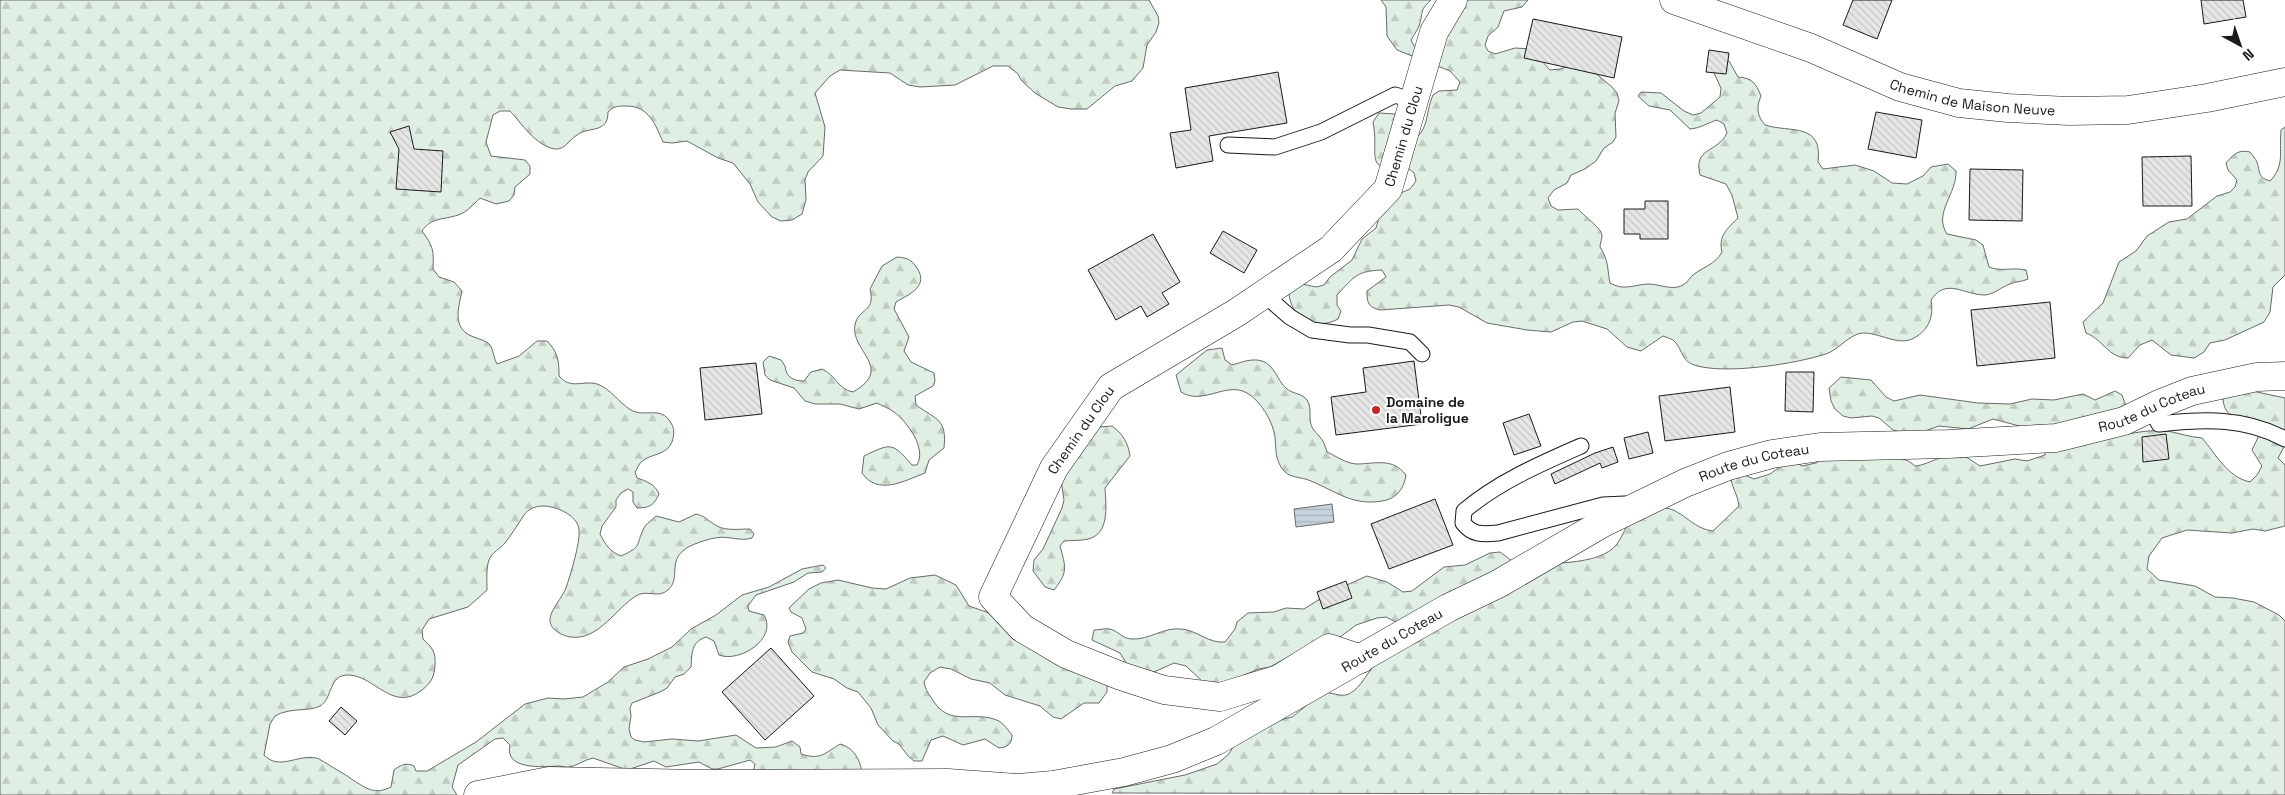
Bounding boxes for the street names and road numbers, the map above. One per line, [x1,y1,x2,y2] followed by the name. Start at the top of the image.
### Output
[1887,75,2056,119] street label: Chemin de Maison Neuve
[1380,84,1427,189] street label: Chemin du Clou
[2096,379,2207,436] street label: Route du Coteau
[1043,382,1118,477] street label: Chemin du Clou
[1696,440,1810,486] street label: Route du Coteau
[1338,604,1446,676] street label: Route du Coteau

